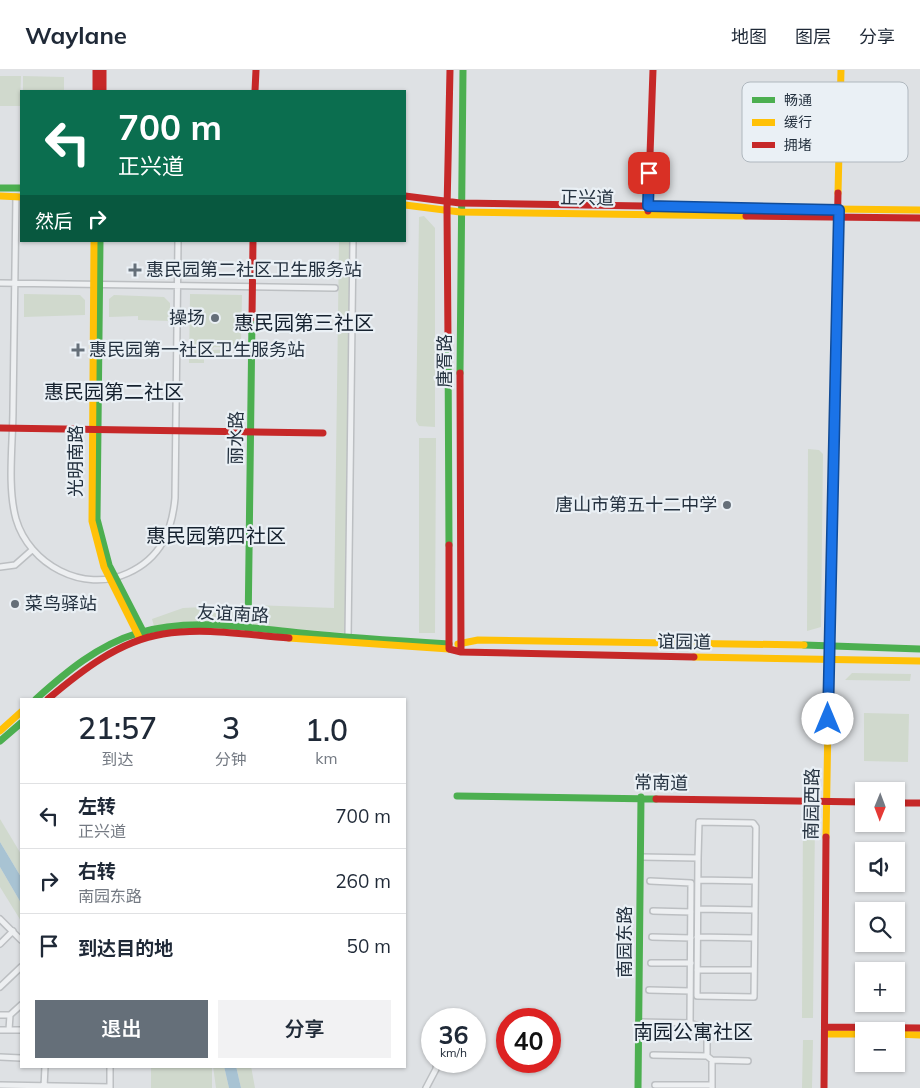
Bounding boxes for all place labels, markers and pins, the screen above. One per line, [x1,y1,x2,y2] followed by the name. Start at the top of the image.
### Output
[628,152,670,194] pin
[146,258,362,281] place label: 惠民园第二社区卫生服务站
[128,263,142,277] marker: 惠民园第二社区卫生服务站
[169,306,205,329] place label: 操场
[209,312,221,324] marker: 操场
[89,338,305,361] place label: 惠民园第一社区卫生服务站
[71,343,85,357] marker: 惠民园第一社区卫生服务站
[555,493,717,516] place label: 唐山市第五十二中学
[721,499,733,511] marker: 唐山市第五十二中学
[25,592,97,615] place label: 菜鸟驿站
[9,598,21,610] marker: 菜鸟驿站

